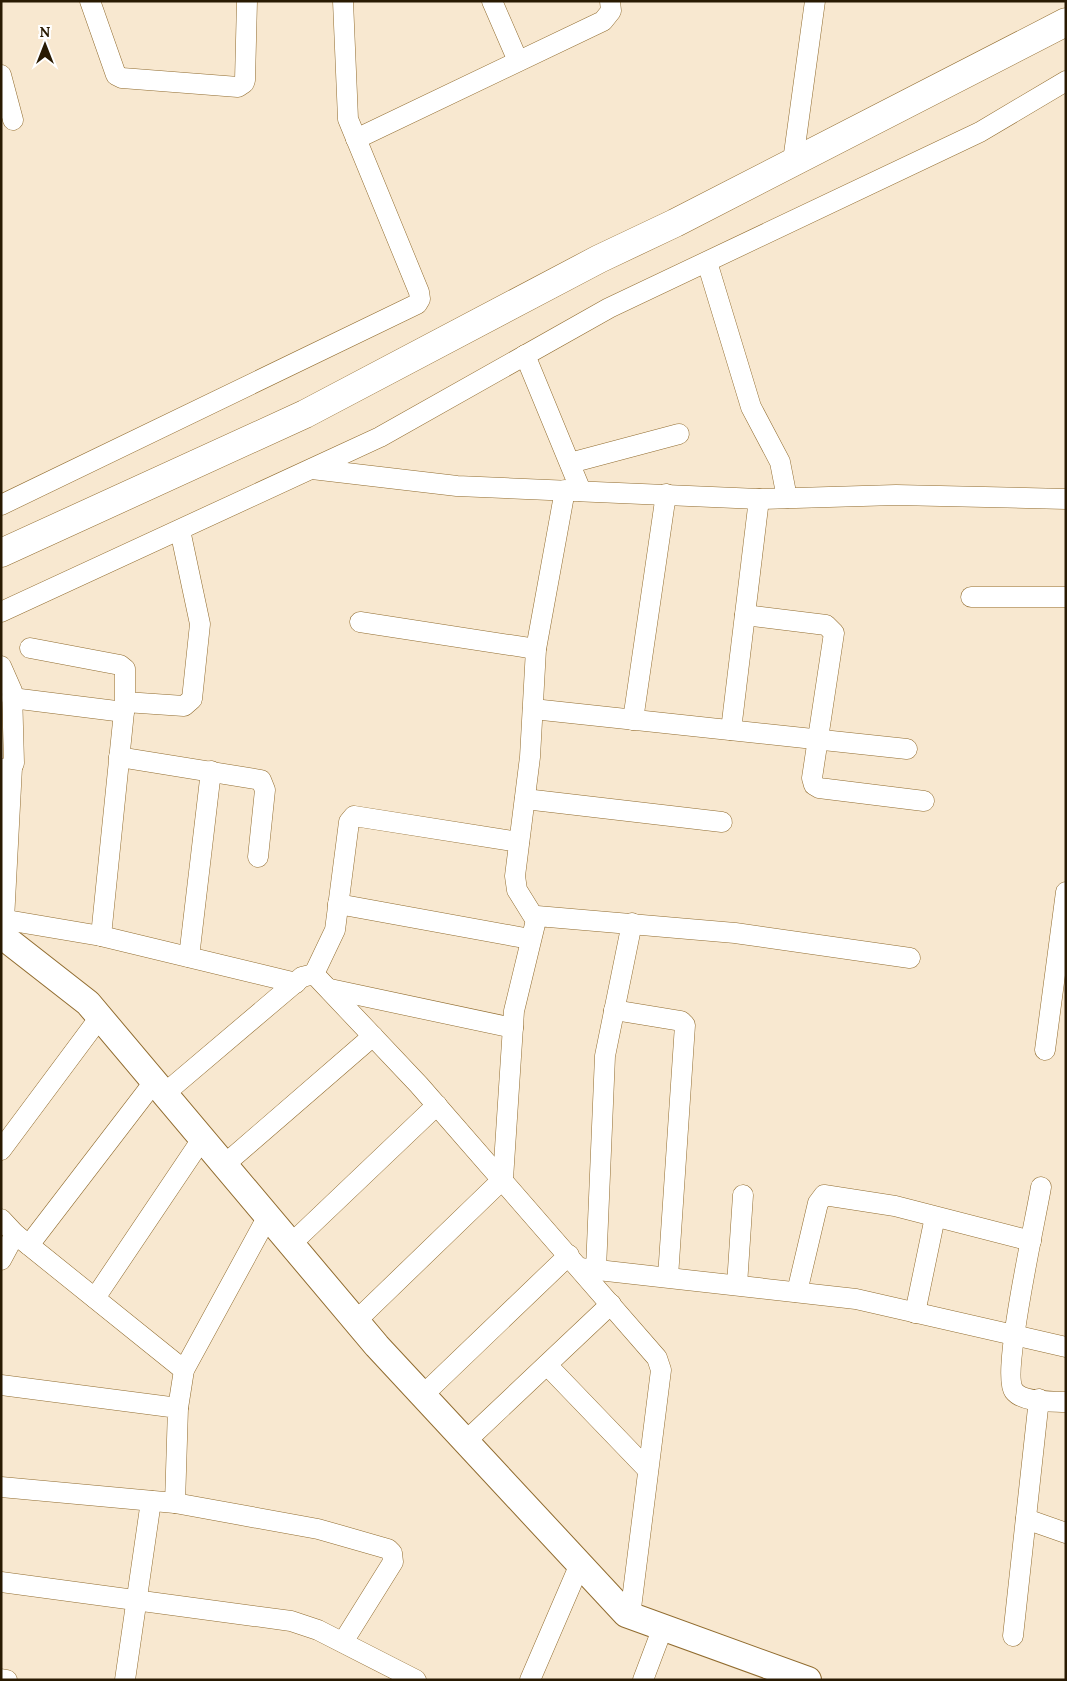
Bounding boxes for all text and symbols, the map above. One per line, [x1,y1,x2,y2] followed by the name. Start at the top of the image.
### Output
[20,20,70,70] north arrow
[40,23,51,41] text: N

